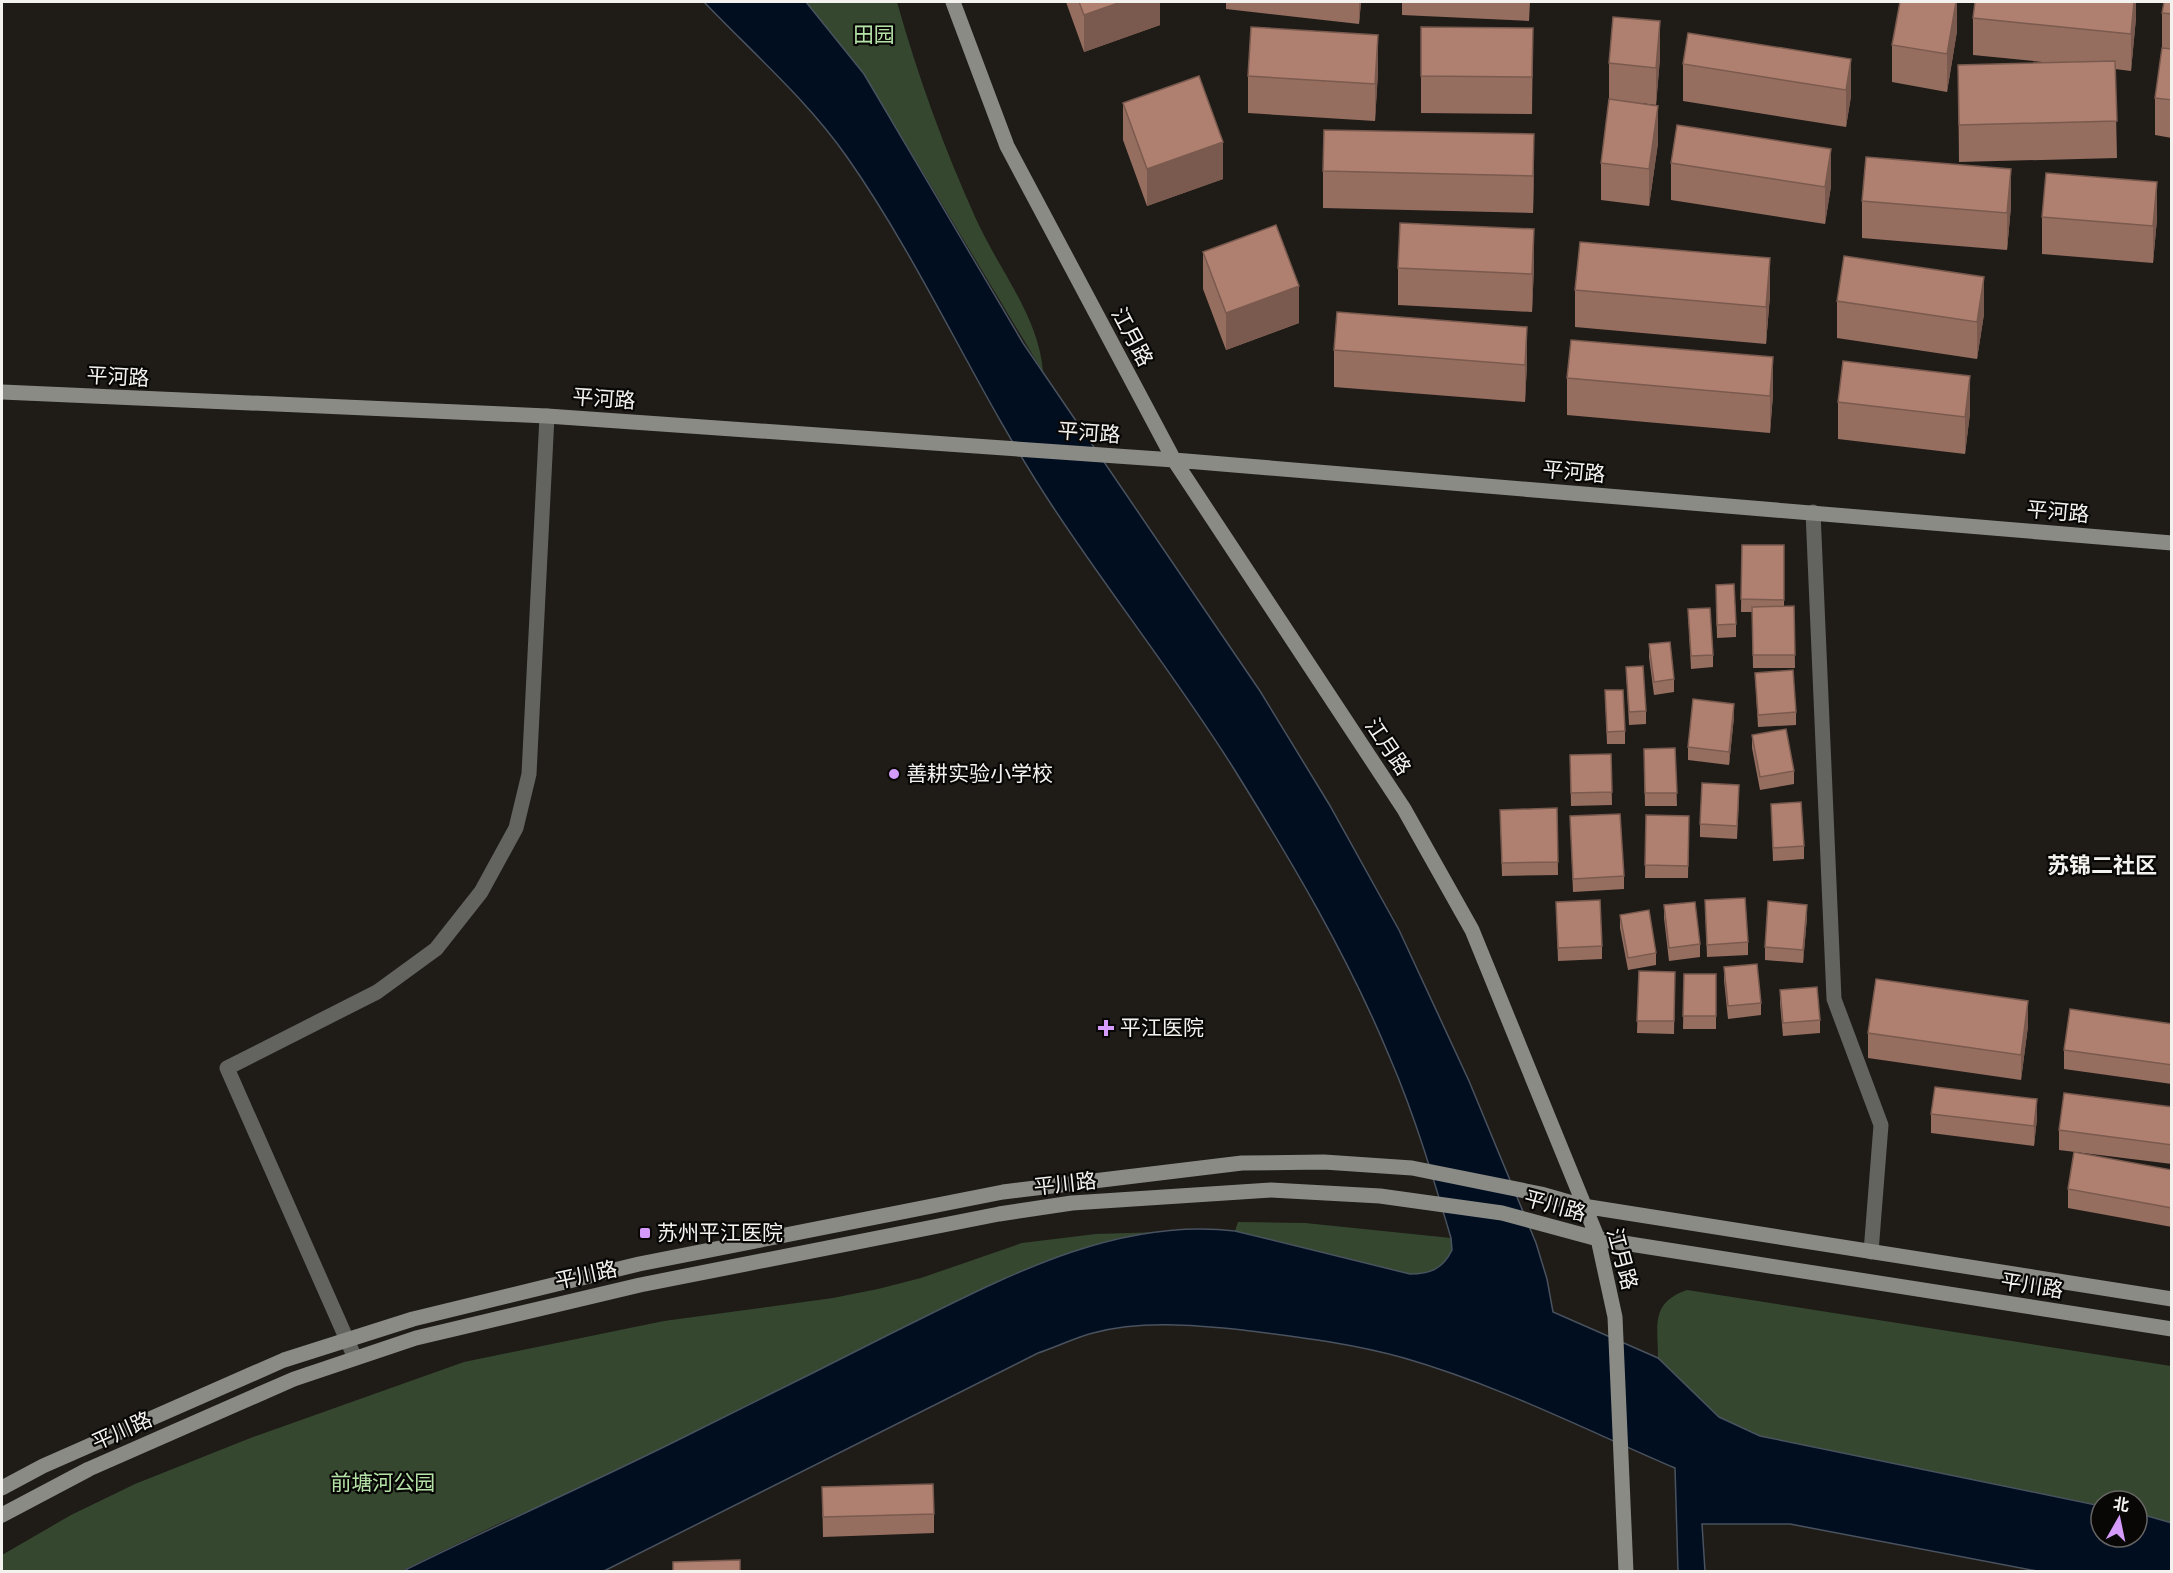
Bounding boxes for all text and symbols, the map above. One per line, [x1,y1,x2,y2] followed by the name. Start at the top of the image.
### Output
[853,20,895,50] park label: 田园
[1104,302,1160,372] street label: 江月路
[86,360,150,394] street label: 平河路
[572,382,636,416] street label: 平河路
[1057,416,1121,450] street label: 平河路
[1541,454,1607,490] street label: 平河路
[2025,494,2091,530] street label: 平河路
[1358,712,1418,782] street label: 江月路
[906,759,1053,789] place label: 善耕实验小学校
[887,767,901,781] marker: 善耕实验小学校
[2047,849,2157,881] district label: 苏锦二社区
[1120,1013,1204,1043] place label: 平江医院
[1097,1019,1115,1037] marker: 平江医院
[1032,1166,1098,1202] street label: 平川路
[1521,1183,1589,1229] street label: 平川路
[657,1218,783,1248] place label: 苏州平江医院
[1599,1225,1645,1293] street label: 江月路
[638,1226,652,1240] marker: 苏州平江医院
[552,1254,620,1296] street label: 平川路
[1999,1266,2065,1306] street label: 平川路
[87,1404,157,1458] street label: 平川路
[331,1468,436,1498] park label: 前塘河公园
[2089,1489,2149,1549] north arrow
[2112,1492,2131,1517] text: 北

